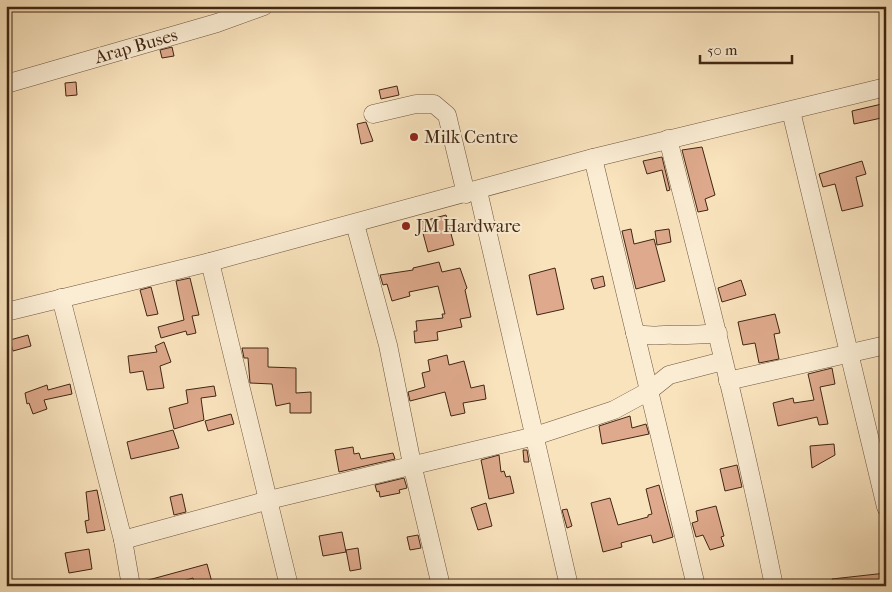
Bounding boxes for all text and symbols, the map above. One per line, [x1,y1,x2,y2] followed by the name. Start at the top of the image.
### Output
[91,25,180,69] street label: Arap Buses
[700,32,792,64] scale bar
[707,41,738,59] text: 50 m
[424,127,518,148] place label: Milk Centre
[408,131,420,143] marker: Milk Centre
[414,216,521,237] place label: JM Hardware
[400,220,412,232] marker: JM Hardware

